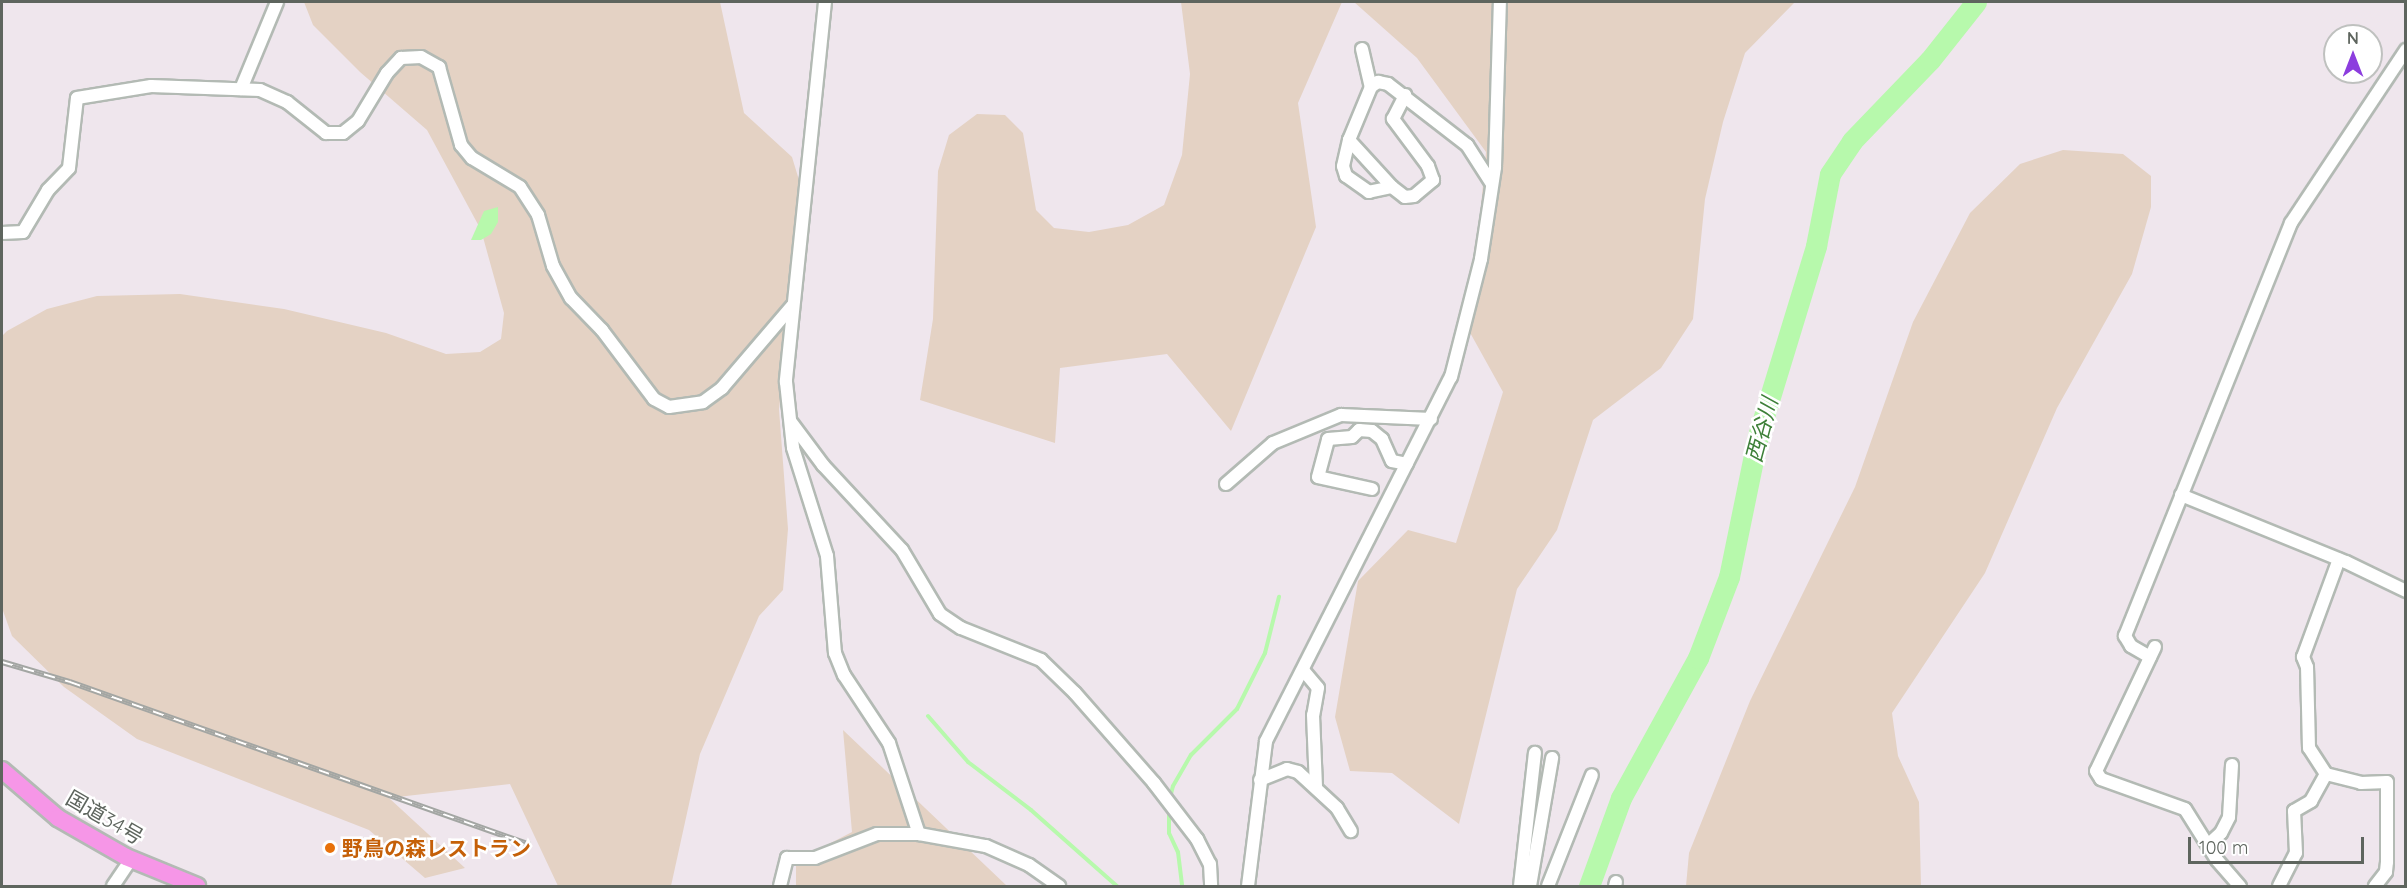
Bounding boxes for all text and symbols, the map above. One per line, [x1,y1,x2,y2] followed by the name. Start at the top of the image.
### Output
[2323,24,2383,84] north arrow
[2347,28,2359,48] text: N
[1741,395,1783,465] water label: 西谷川
[62,785,148,849] street label: 国道34号
[2191,825,2366,863] scale bar
[342,835,531,861] place label: 野鳥の森レストラン
[2199,836,2248,859] text: 100 m
[323,841,337,855] marker: 野鳥の森レストラン

